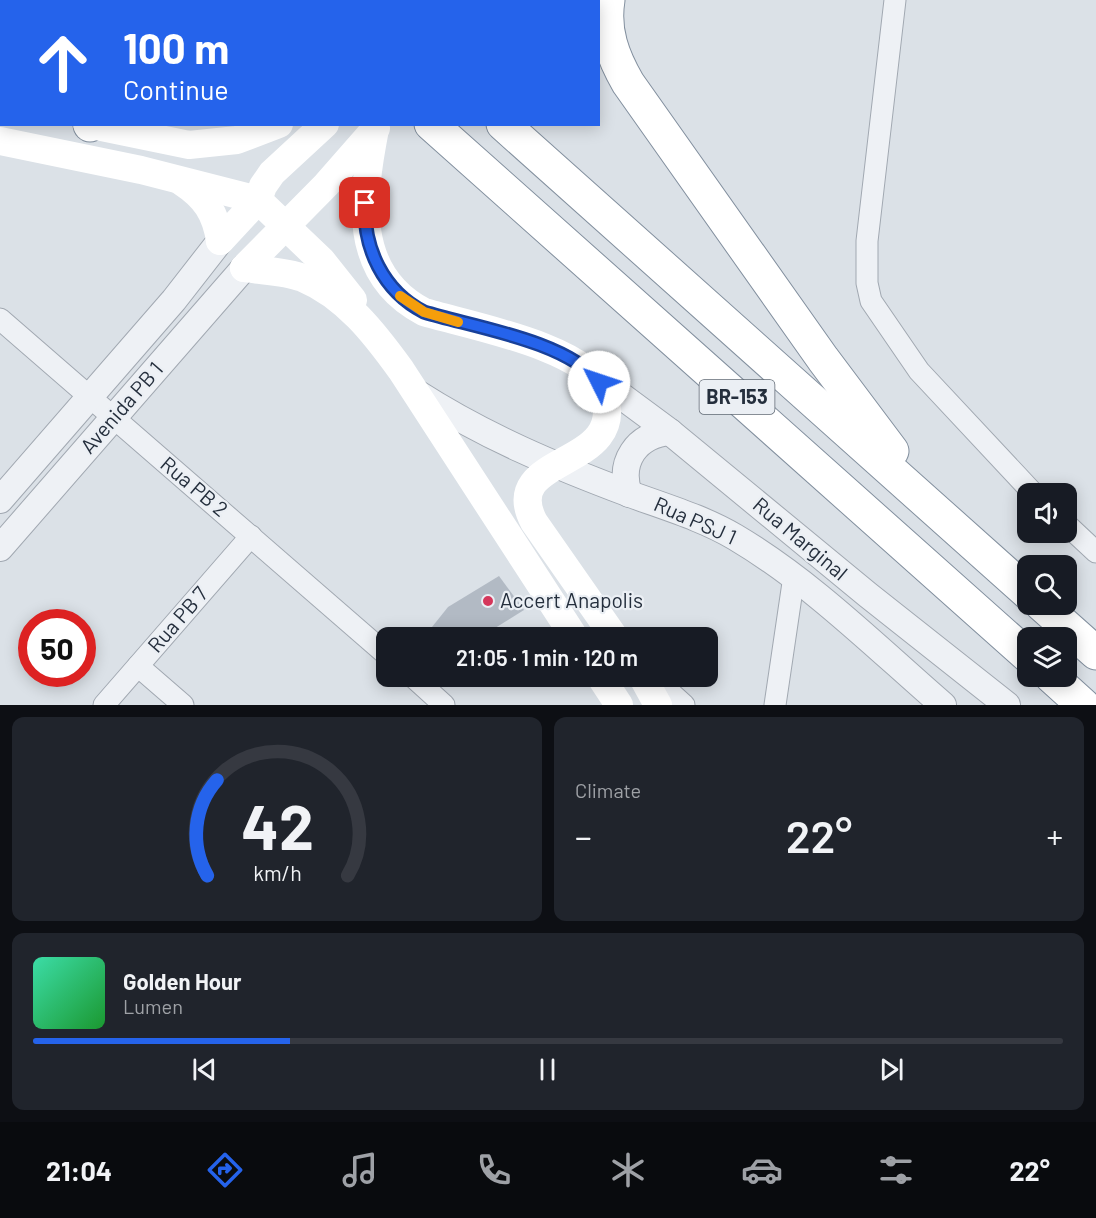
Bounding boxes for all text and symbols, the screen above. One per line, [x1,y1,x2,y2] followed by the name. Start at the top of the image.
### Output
[123,22,229,72] text: 100 m
[24,24,102,102] icon: ahead
[123,73,229,105] text: Continue
[339,177,390,228] pin
[348,186,381,219] icon: arrive
[567,350,631,414] position arrow
[74,356,167,458] street label: Avenida PB 1
[700,380,774,414] road number: BR-153
[156,451,234,521] street label: Rua PB 2
[1017,483,1077,687] map controls
[1017,483,1077,543] button: sound
[651,490,741,549] street label: Rua PSJ 1
[749,491,853,585] street label: Rua Marginal
[1017,555,1077,615] button: search
[142,581,212,657] street label: Rua PB 7
[500,587,643,612] place label: Accert Anapolis
[481,594,495,608] marker: Accert Anapolis
[18,609,96,687] speed limit sign: 50
[1017,627,1077,687] button: layers
[456,644,638,670] text: 21:05 · 1 min · 120 m
[575,778,641,802] text: Climate
[241,788,313,862] text: 42
[786,808,852,862] text: 22°
[575,816,592,856] text: −
[1046,816,1063,856] text: +
[253,860,301,885] text: km/h
[123,968,241,994] text: Golden Hour
[123,994,183,1018] text: Lumen
[188,1053,221,1086] icon: previous
[531,1053,564,1086] icon: pause
[875,1053,908,1086] icon: next
[204,1149,246,1191] icon: directions
[339,1149,381,1191] icon: music
[473,1149,515,1191] icon: phone
[607,1149,649,1191] icon: climate
[741,1149,783,1191] icon: car
[875,1149,917,1191] icon: filters
[46,1154,112,1186] text: 21:04
[1009,1154,1050,1186] text: 22°

